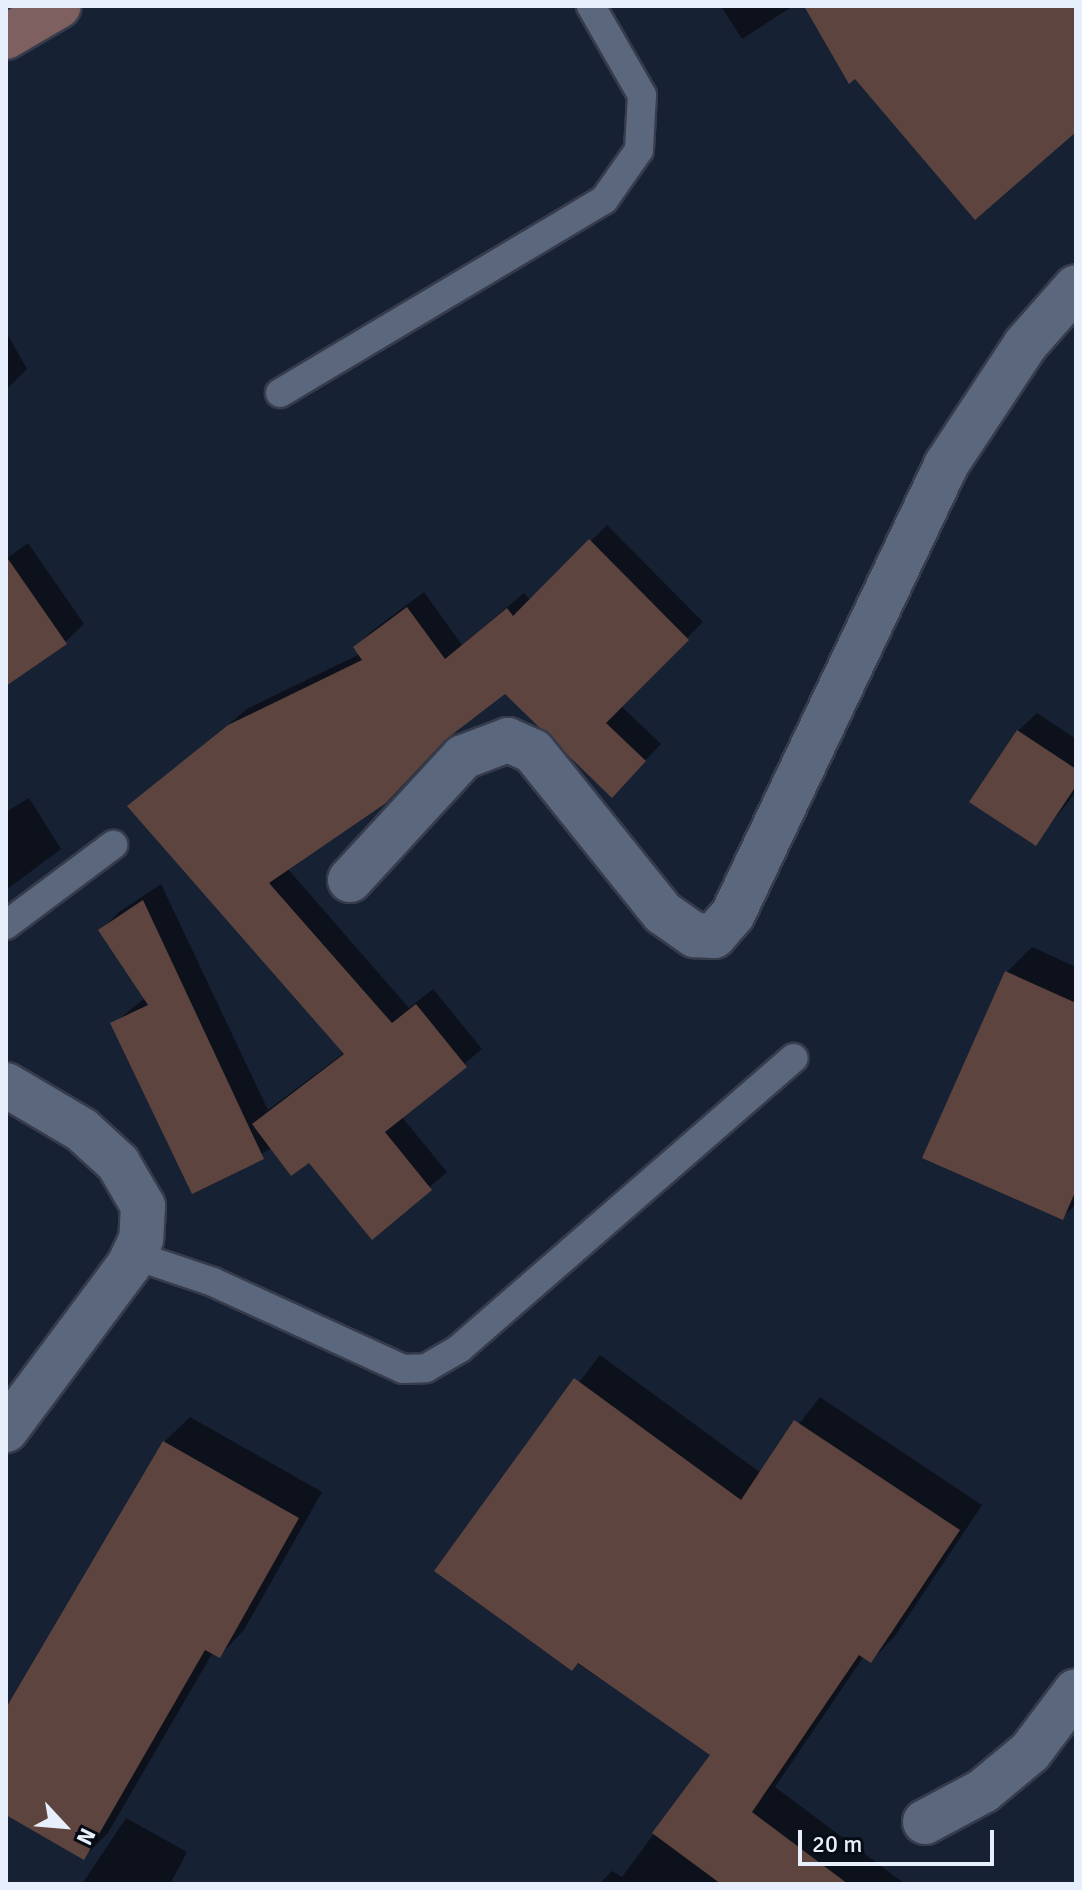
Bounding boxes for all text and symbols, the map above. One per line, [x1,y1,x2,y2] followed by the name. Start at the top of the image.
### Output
[24,1786,104,1866] north arrow
[802,1814,998,1864] scale bar
[71,1824,102,1850] text: N
[812,1829,862,1859] text: 20 m

